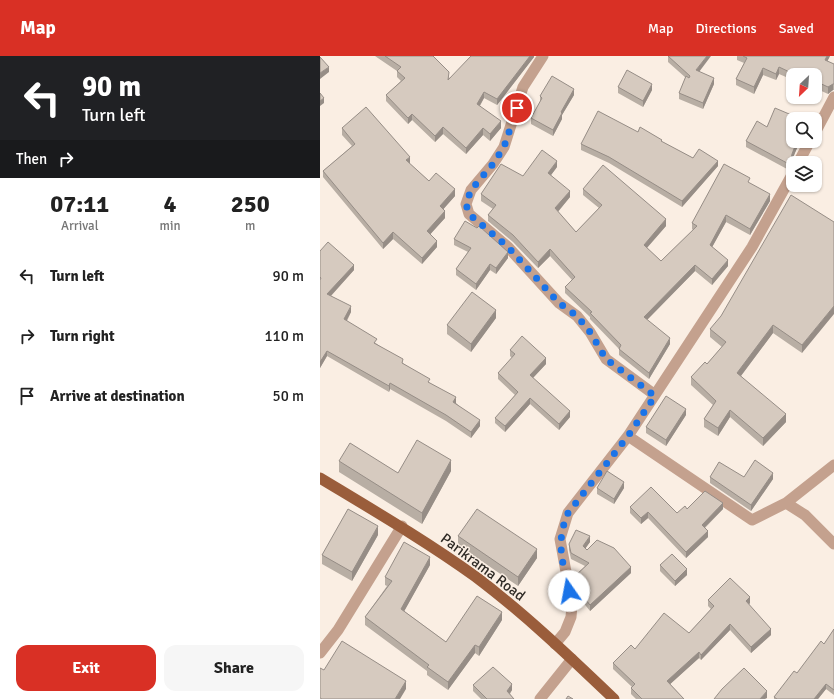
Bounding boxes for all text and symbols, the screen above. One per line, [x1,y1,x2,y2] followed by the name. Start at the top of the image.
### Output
[20,16,56,40] text: Map
[648,20,674,37] text: Map
[696,20,757,37] text: Directions
[779,20,814,37] text: Saved
[786,68,822,104] north arrow
[786,68,822,192] map controls
[82,70,141,104] text: 90 m
[16,72,68,124] icon: left
[500,91,534,125] pin
[506,97,528,119] icon: arrive
[82,104,145,126] text: Turn left
[786,112,822,148] button: search
[55,148,77,170] icon: right
[16,150,47,168] text: Then
[786,156,822,192] button: layers
[50,189,109,219] text: 07:11
[164,189,176,219] text: 4
[231,189,270,219] text: 250
[61,218,98,234] text: Arrival
[160,218,181,234] text: min
[245,218,255,234] text: m
[16,265,38,287] icon: left
[50,267,104,285] text: Turn left
[273,267,304,285] text: 90 m
[16,325,38,347] icon: right
[50,327,115,345] text: Turn right
[264,327,304,345] text: 110 m
[16,385,38,407] icon: arrive
[50,387,185,405] text: Arrive at destination
[273,387,304,405] text: 50 m
[437,529,529,605] street label: Parikrama Road
[548,570,590,612] position arrow
[16,645,156,691] button: Exit
[164,645,304,691] button: Share

